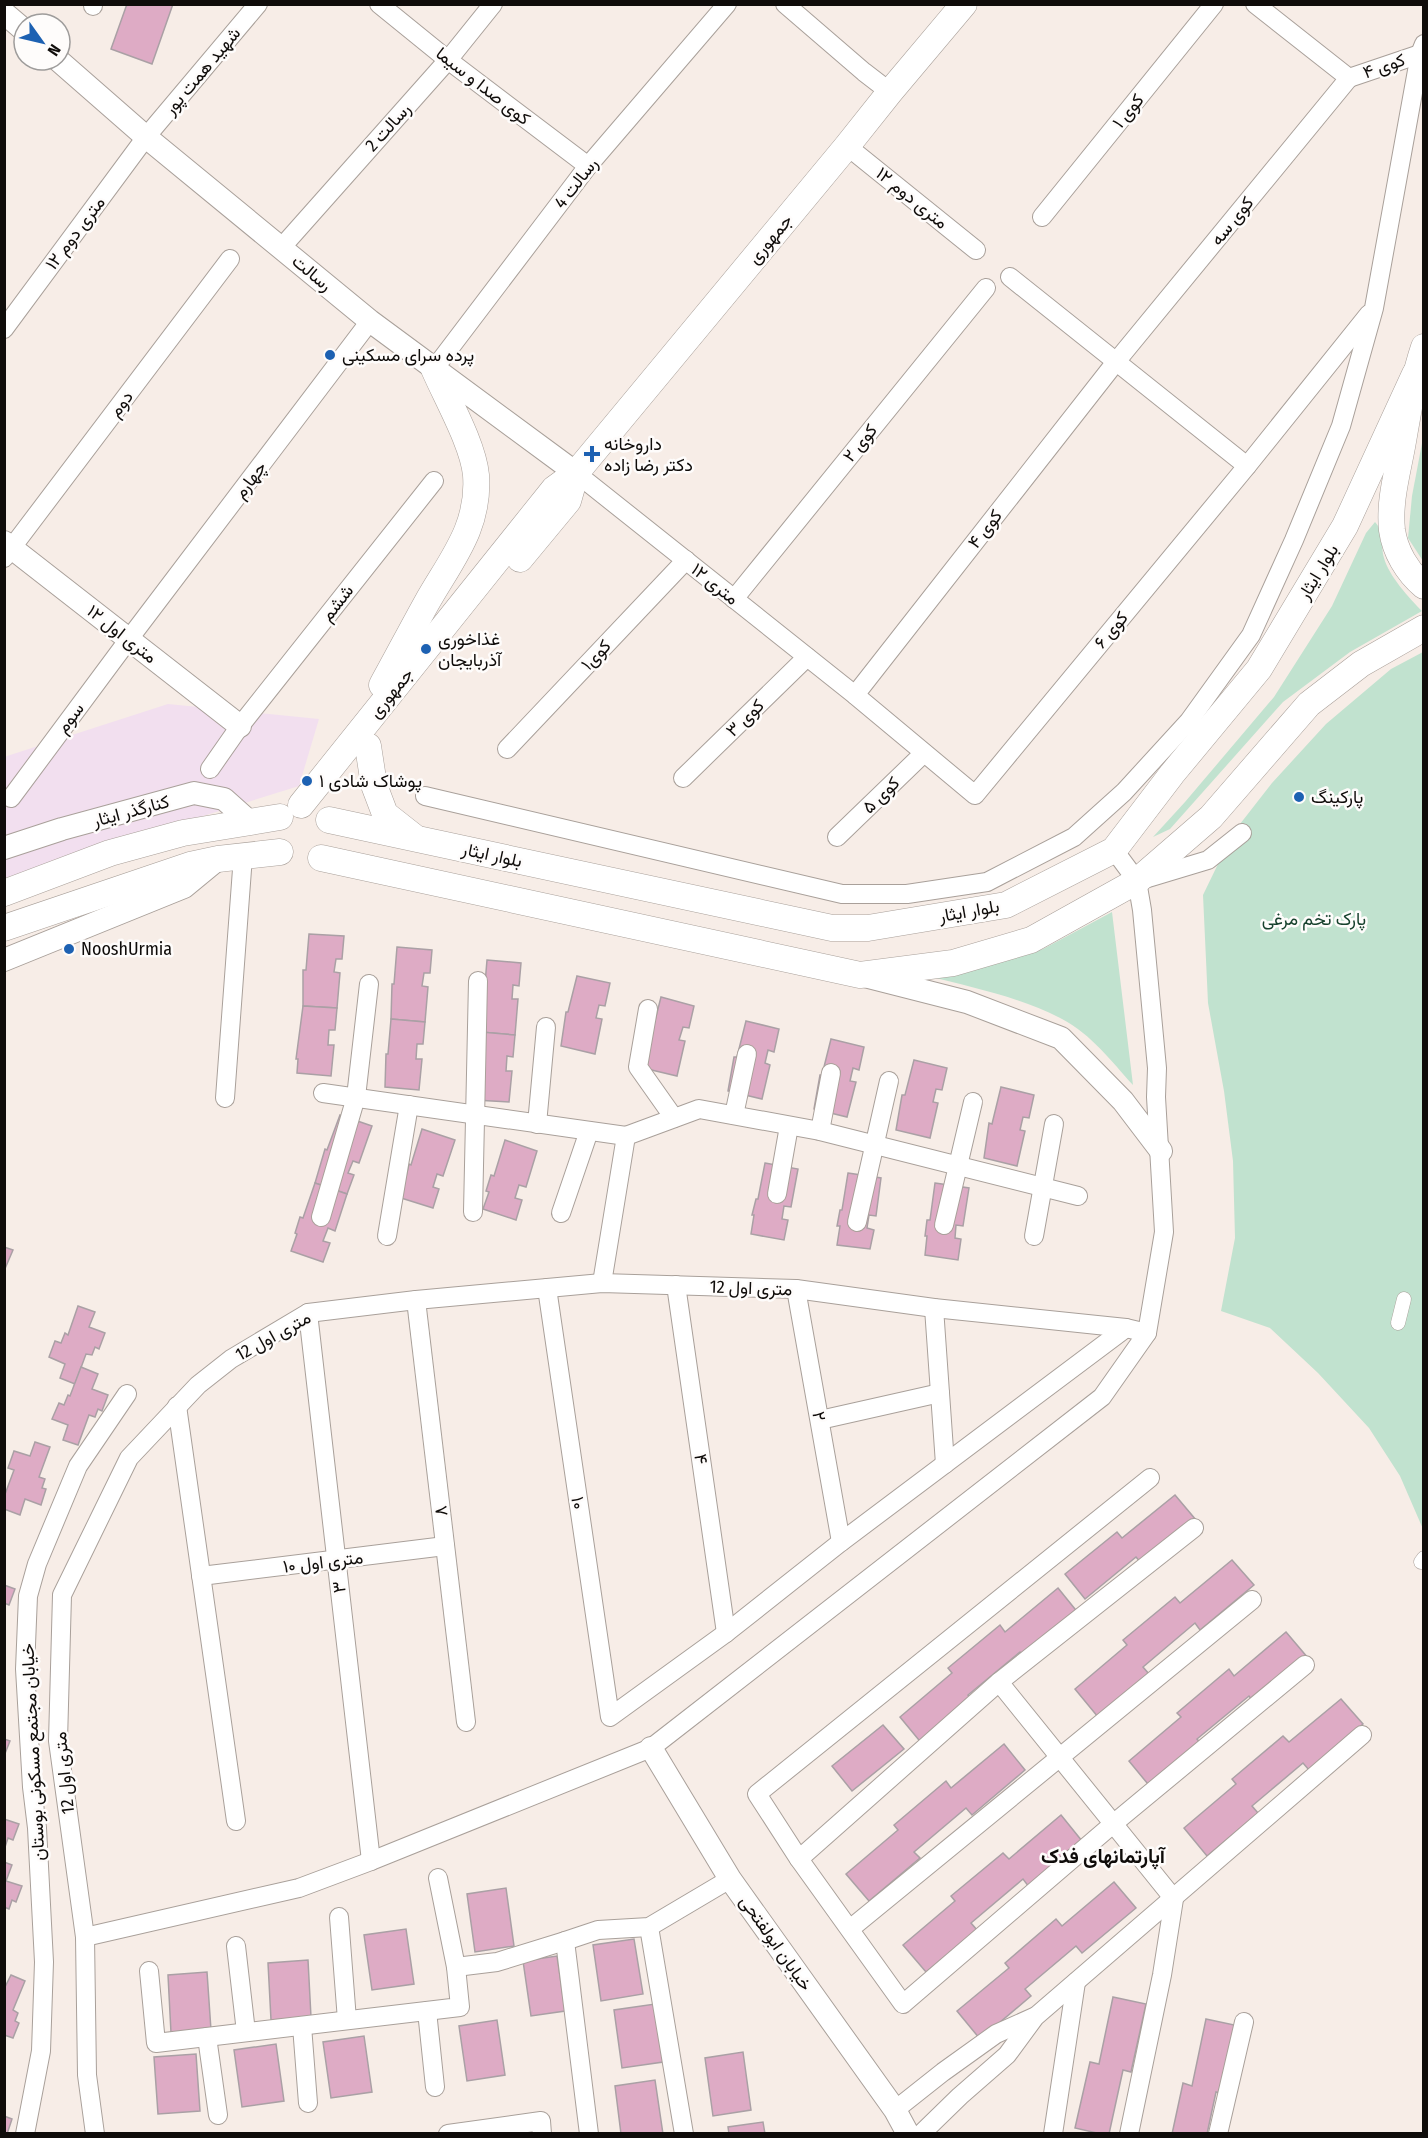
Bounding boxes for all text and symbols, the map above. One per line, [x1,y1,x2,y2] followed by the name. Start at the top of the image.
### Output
[12,12,72,72] north arrow
[158,23,246,121] street label: شهید همت پور
[43,41,65,59] text: N
[431,42,535,130] street label: کوی صدا و سیما
[1360,49,1408,83] street label: کوی ۴
[1107,89,1149,133] street label: کوی ۱
[360,98,416,156] street label: رسالت 2
[549,153,603,213] street label: رسالت 4
[871,162,952,234] street label: ۱۲ متری دوم
[40,192,110,275] street label: ۱۲ متری دوم
[1206,192,1258,250] street label: کوی سه
[743,210,797,268] street label: جمهوری
[287,250,337,296] street label: رسالت
[342,344,474,367] place label: پرده سرای مسکینی
[323,348,337,362] marker: پرده سرای مسکینی
[104,386,139,422] street label: دوم
[838,420,882,466] street label: کوی ۲
[604,433,693,476] place label: داروخانه دکتر رضا زاده
[585,447,599,461] marker: داروخانه دکتر رضا زاده
[229,457,272,504] street label: چهارم
[963,505,1007,553] street label: کوی ۴
[1292,540,1343,605] street label: بلوار ایثار
[687,558,743,610] street label: ۱۲ متری
[316,580,359,626] street label: ششم
[83,600,161,668] street label: ۱۲ متری اول
[1089,607,1133,653] street label: کوی ۶
[438,628,503,671] place label: غذاخوری آذربایجان
[576,635,616,675] street label: کوی۱
[419,642,433,656] marker: غذاخوری آذربایجان
[364,663,418,723] street label: جمهوری
[721,695,769,741] street label: کوی ۳
[51,698,89,738] street label: سوم
[319,770,422,793] place label: پوشاک شادی ۱
[858,772,904,818] street label: کوی ۵
[300,774,314,788] marker: پوشاک شادی ۱
[1311,786,1363,809] place label: پارکینگ
[89,790,172,832] street label: کنارگذر ایثار
[1292,790,1306,804] marker: پارکینگ
[459,838,524,872] street label: بلوار ایثار
[936,895,1001,927] street label: بلوار ایثار
[1262,908,1366,931] park label: پارک تخم مرغی
[81,938,172,960] place label: NooshUrmia
[62,942,76,956] marker: NooshUrmia
[709,1276,793,1300] street label: 12 متری اول
[231,1306,315,1366] street label: 12 متری اول
[807,1409,831,1423] street label: ۲
[689,1452,713,1466] street label: ۴
[566,1495,590,1511] street label: ۱۰
[429,1504,453,1518] street label: ۸
[282,1546,364,1578] street label: ۱۰ متری اول
[327,1580,351,1594] street label: ۳
[16,1643,51,1861] street label: خیابان مجتمع مسکونی بوستان
[49,1731,79,1815] street label: 12 متری اول
[1041,1844,1167,1870] district label: آپارتمانهای فدک
[735,1891,817,1995] street label: خیابان ابولفتحی

